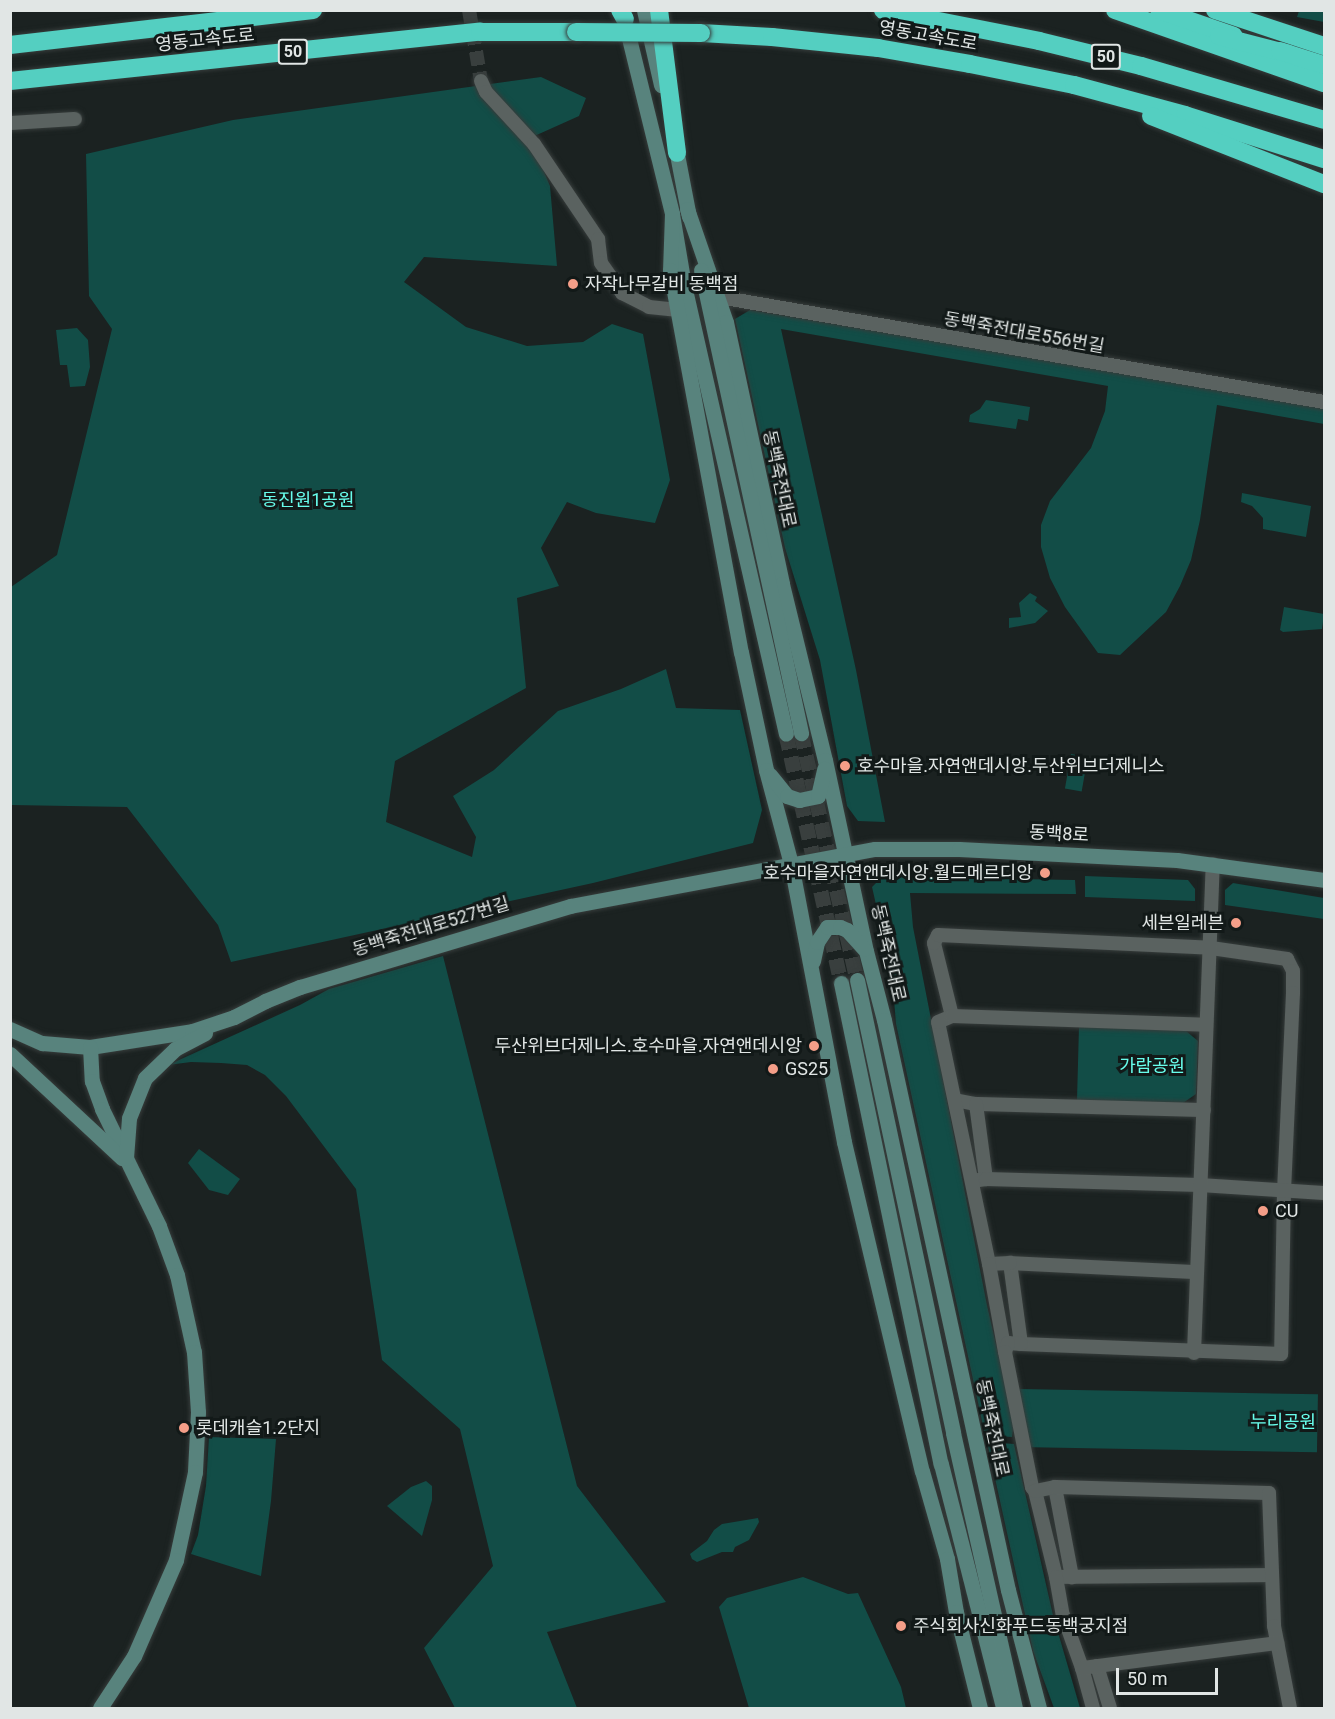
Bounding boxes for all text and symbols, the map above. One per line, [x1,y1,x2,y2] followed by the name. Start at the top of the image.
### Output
[877,17,979,55] street label: 영동고속도로
[154,24,256,56] street label: 영동고속도로
[276,39,310,65] road number: 50
[1090,44,1122,70] road number: 50
[585,273,739,295] place label: 자작나무갈비 동백점
[566,277,580,291] marker: 자작나무갈비 동백점
[942,308,1106,358] street label: 동백죽전대로556번길
[758,428,800,530] street label: 동백죽전대로
[262,489,354,511] park label: 동진원1공원
[857,755,1165,777] place label: 호수마을.자연앤데시앙.두산위브더제니스
[838,759,852,773] marker: 호수마을.자연앤데시앙.두산위브더제니스
[1029,822,1089,846] street label: 동백8로
[763,862,1033,884] place label: 호수마을자연앤데시앙.월드메르디앙
[1038,866,1052,880] marker: 호수마을자연앤데시앙.월드메르디앙
[350,893,512,961] street label: 동백죽전대로527번길
[866,902,910,1004] street label: 동백죽전대로
[1141,912,1224,934] place label: 세븐일레븐
[1229,916,1243,930] marker: 세븐일레븐
[494,1035,802,1057] place label: 두산위브더제니스.호수마을.자연앤데시앙
[807,1039,821,1053] marker: 두산위브더제니스.호수마을.자연앤데시앙
[1119,1055,1185,1077] park label: 가람공원
[785,1058,828,1080] place label: GS25
[766,1062,780,1076] marker: GS25
[1275,1200,1298,1222] place label: CU
[1256,1204,1270,1218] marker: CU
[971,1377,1013,1479] street label: 동백죽전대로
[1250,1411,1316,1433] park label: 누리공원
[196,1417,320,1439] place label: 롯데캐슬1.2단지
[177,1421,191,1435] marker: 롯데캐슬1.2단지
[913,1615,1128,1637] place label: 주식회사신화푸드동백궁지점
[894,1619,908,1633] marker: 주식회사신화푸드동백궁지점
[1119,1656,1221,1694] scale bar
[1127,1668,1167,1689] text: 50 m

